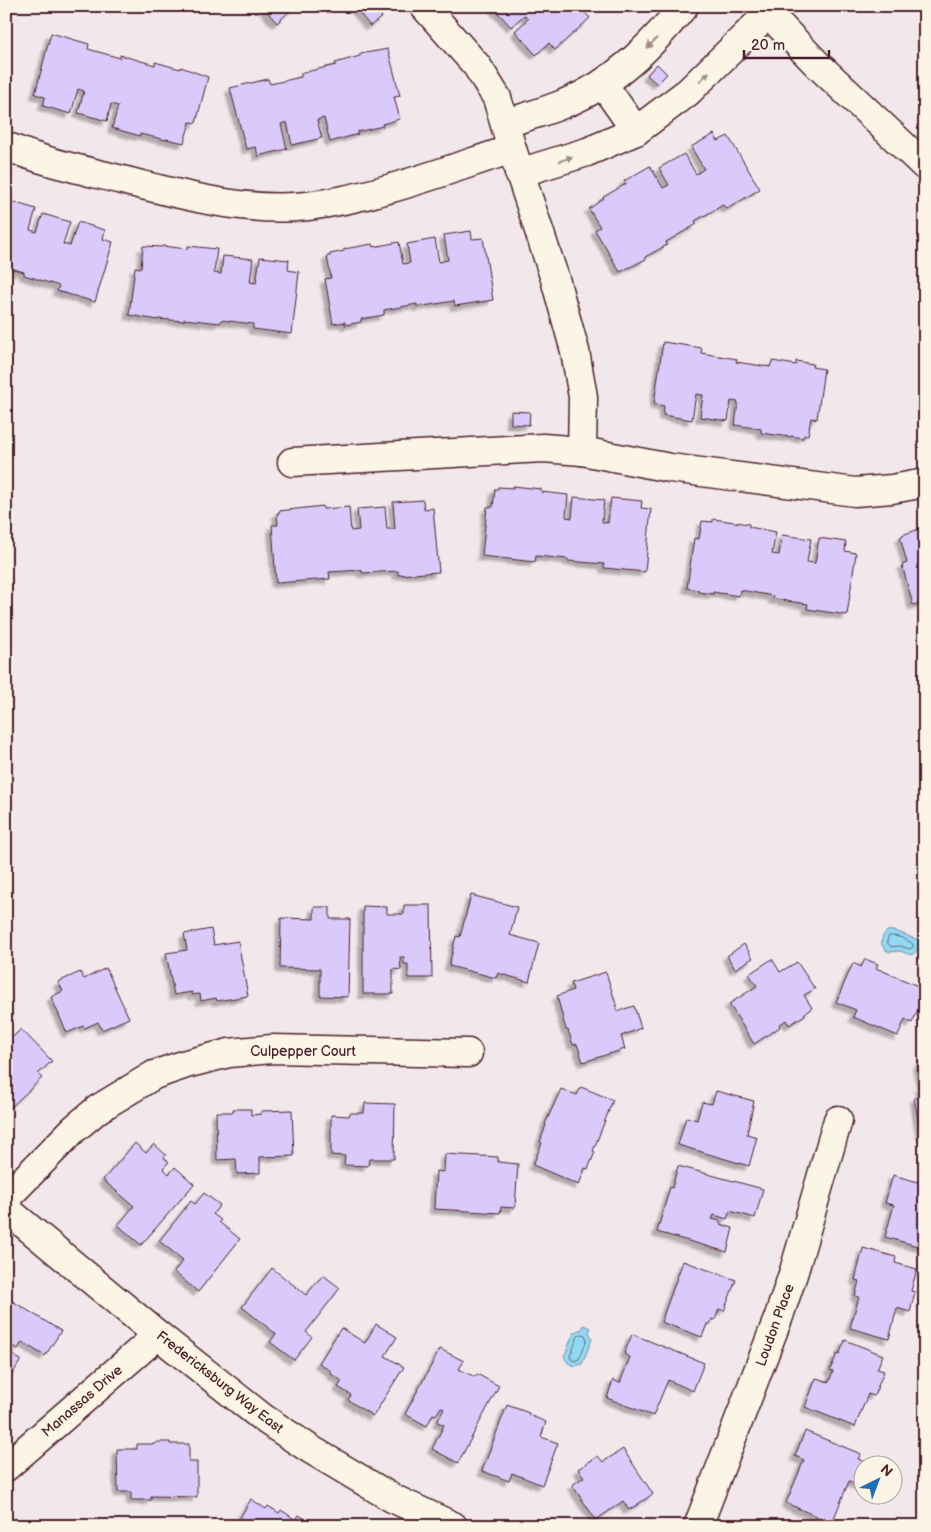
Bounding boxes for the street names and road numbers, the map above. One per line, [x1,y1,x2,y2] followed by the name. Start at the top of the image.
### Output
[250,1043,357,1060] street label: Culpepper Court
[752,1281,798,1369] street label: Loudon Place
[153,1327,287,1437] street label: Fredericksburg Way East
[38,1361,126,1441] street label: Manassas Drive

